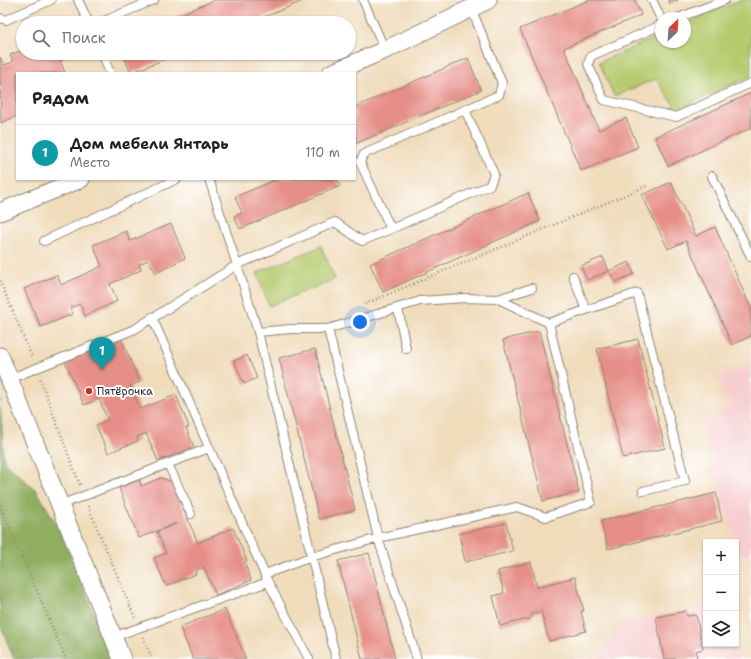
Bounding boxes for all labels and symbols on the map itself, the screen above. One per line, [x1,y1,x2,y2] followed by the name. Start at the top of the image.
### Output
[655,12,691,48] north arrow
[350,312,370,332] your location
[89,337,115,370] pin: 1
[97,384,153,399] place label: Пятёрочка
[84,386,94,396] marker: Пятёрочка

